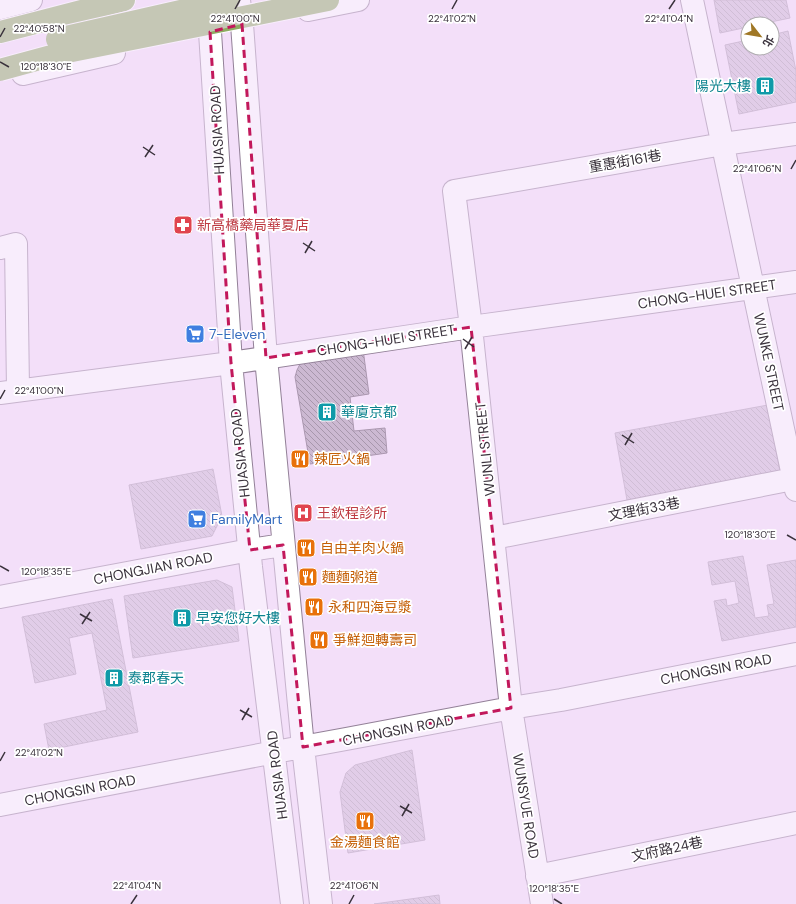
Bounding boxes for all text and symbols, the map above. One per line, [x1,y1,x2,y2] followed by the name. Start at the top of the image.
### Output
[210,12,260,25] text: 22°41'00"N
[428,12,476,25] text: 22°41'02"N
[645,12,693,25] text: 22°41'04"N
[740,16,780,56] north arrow
[13,22,65,35] text: 22°40'58"N
[760,33,777,49] text: 北
[20,60,72,73] text: 120°18'30"E
[754,75,776,97] building icon: 陽光大樓
[695,77,751,95] place label: 陽光大樓
[206,85,228,175] street label: HUASIA ROAD
[587,146,663,176] street label: 重惠街161巷
[733,162,781,175] text: 22°41'06"N
[172,214,194,236] pharmacy icon: 新高橋藥局華夏店
[197,216,309,234] place label: 新高橋藥局華夏店
[637,275,778,313] street label: CHONG-HUEI STREET
[750,311,788,413] street label: WUNKE STREET
[316,320,456,360] street label: CHONG-HUEI STREET
[184,323,206,345] supermarket icon: 7-Eleven
[209,325,265,343] place label: 7-Eleven
[14,384,64,397] text: 22°41'00"N
[316,401,338,423] building icon: 華廈京都
[471,401,499,497] street label: WUNLI STREET
[341,403,397,421] place label: 華廈京都
[226,408,254,498] street label: HUASIA ROAD
[289,448,311,470] restaurant icon: 辣匠火鍋
[314,450,370,468] place label: 辣匠火鍋
[607,493,681,525] street label: 文理街33巷
[292,502,314,524] hospital icon: 王欽程診所
[317,504,387,522] place label: 王欽程診所
[186,508,208,530] supermarket icon: FamilyMart
[211,510,282,528] place label: FamilyMart
[724,528,776,541] text: 120°18'30"E
[295,537,317,559] restaurant icon: 自由羊肉火鍋
[320,539,404,557] place label: 自由羊肉火鍋
[92,548,214,588] street label: CHONGJIAN ROAD
[21,565,71,578] text: 120°18'35"E
[297,566,319,588] restaurant icon: 麵麵粥道
[322,568,378,586] place label: 麵麵粥道
[303,596,325,618] restaurant icon: 永和四海豆漿
[328,598,412,616] place label: 永和四海豆漿
[171,607,193,629] building icon: 早安您好大樓
[196,609,280,627] place label: 早安您好大樓
[308,629,330,651] restaurant icon: 爭鮮迴轉壽司
[333,631,417,649] place label: 爭鮮迴轉壽司
[659,649,773,689] street label: CHONGSIN ROAD
[103,667,125,689] building icon: 泰郡春天
[128,669,184,687] place label: 泰郡春天
[341,710,455,750] street label: CHONGSIN ROAD
[263,730,291,820] street label: HUASIA ROAD
[15,746,63,759] text: 22°41'02"N
[509,752,543,860] street label: WUNSYUE ROAD
[23,770,137,810] street label: CHONGSIN ROAD
[354,810,376,832] restaurant icon: 金湯麵食館
[330,833,400,851] place label: 金湯麵食館
[630,833,704,865] street label: 文府路24巷
[113,879,161,892] text: 22°41'04"N
[330,879,378,892] text: 22°41'06"N
[529,882,579,895] text: 120°18'35"E

